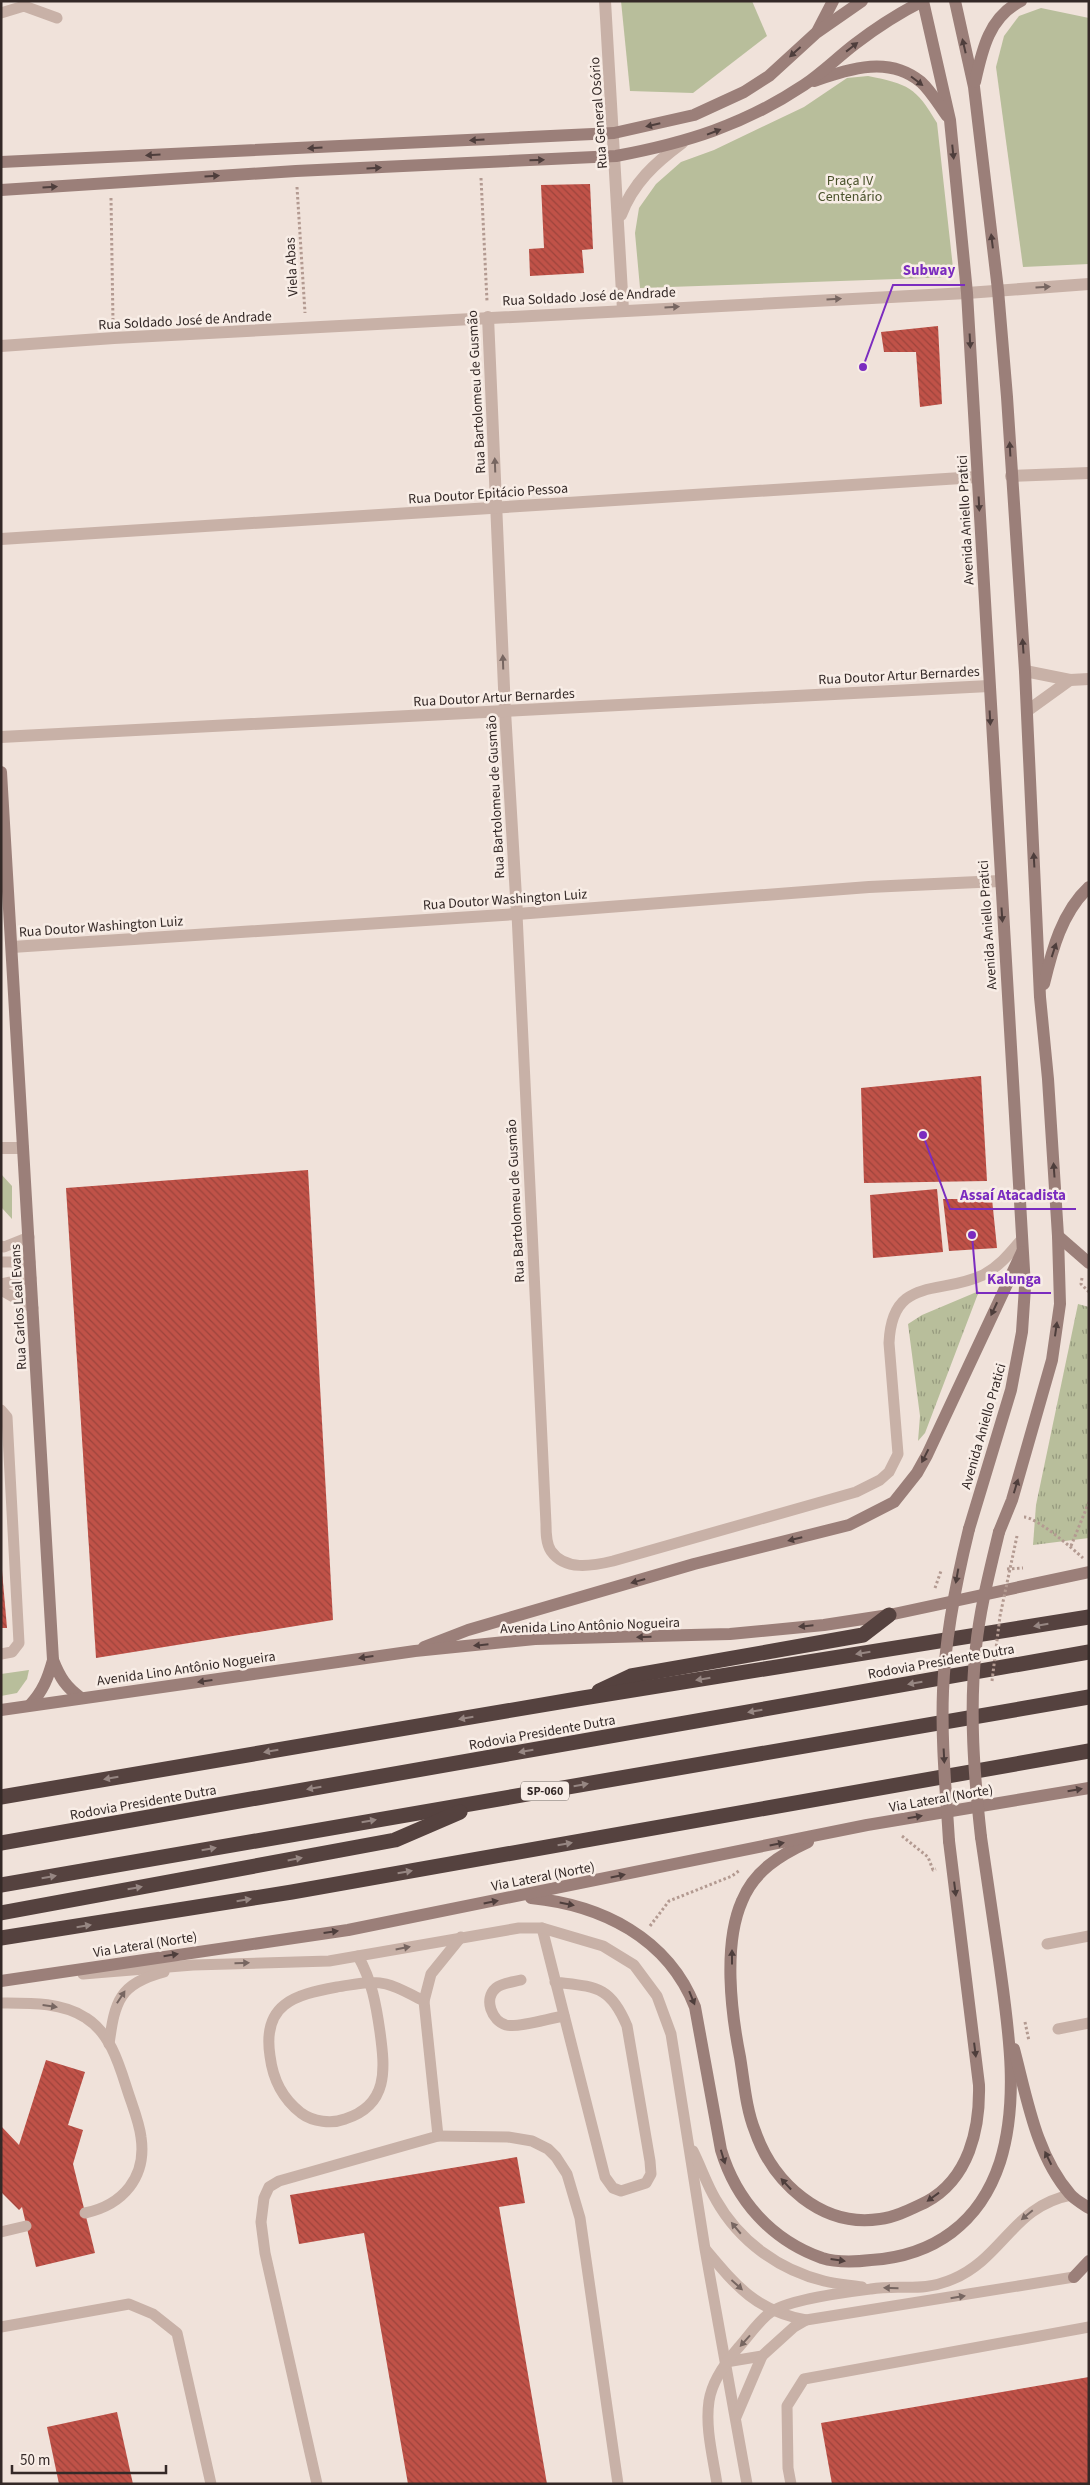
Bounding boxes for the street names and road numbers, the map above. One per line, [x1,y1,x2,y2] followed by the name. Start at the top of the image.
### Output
[585,56,613,170] street label: Rua General Osório
[280,237,304,297] street label: Viela Abas
[502,282,676,312] street label: Rua Soldado José de Andrade
[98,306,272,336] street label: Rua Soldado José de Andrade
[463,310,491,474] street label: Rua Bartolomeu de Gusmão
[953,454,979,585] street label: Avenida Aniello Pratici
[408,478,569,510] street label: Rua Doutor Epitácio Pessoa
[818,662,980,690] street label: Rua Doutor Artur Bernardes
[413,684,575,712] street label: Rua Doutor Artur Bernardes
[482,715,510,879] street label: Rua Bartolomeu de Gusmão
[973,859,1003,991] street label: Avenida Aniello Pratici
[422,884,588,916] street label: Rua Doutor Washington Luiz
[18,911,184,943] street label: Rua Doutor Washington Luiz
[502,1119,530,1283] street label: Rua Bartolomeu de Gusmão
[6,1243,32,1370] street label: Rua Carlos Leal Evans
[956,1361,1012,1492] street label: Avenida Aniello Pratici
[500,1613,680,1639] street label: Avenida Lino Antônio Nogueira
[866,1639,1016,1685] street label: Rodovia Presidente Dutra
[96,1647,277,1691] street label: Avenida Lino Antônio Nogueira
[467,1710,617,1756] street label: Rodovia Presidente Dutra
[68,1780,218,1826] street label: Rodovia Presidente Dutra
[888,1780,995,1818] street label: Via Lateral (Norte)
[521,1782,569,1800] road number: SP-060
[490,1857,597,1897] street label: Via Lateral (Norte)
[92,1927,199,1963] street label: Via Lateral (Norte)

